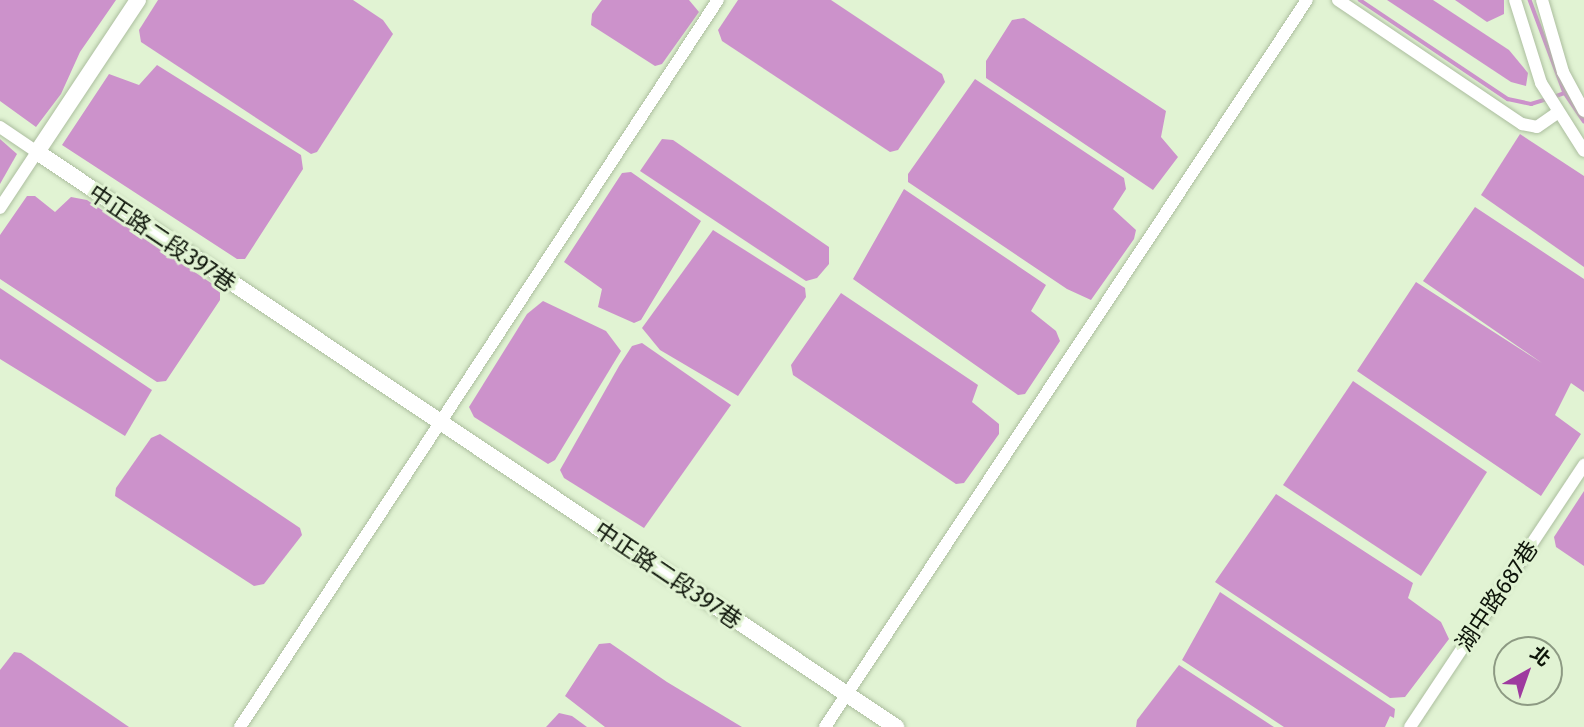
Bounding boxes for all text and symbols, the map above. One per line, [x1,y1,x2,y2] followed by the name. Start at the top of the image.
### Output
[83,179,241,297] street label: 中正路二段397巷
[589,516,747,634] street label: 中正路二段397巷
[1450,536,1544,656] street label: 湖中路687巷
[1493,636,1563,706] north arrow
[1526,641,1555,671] text: 北

